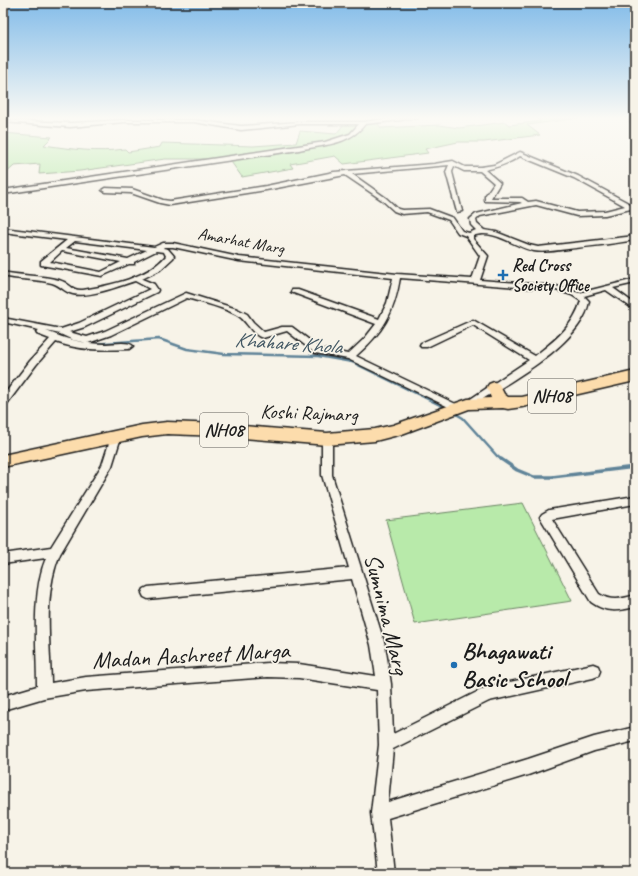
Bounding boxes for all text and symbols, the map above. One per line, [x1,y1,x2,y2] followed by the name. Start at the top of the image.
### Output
[196,223,287,259] street label: Amarhat Marg
[512,255,591,296] place label: Red Cross Society Office
[497,269,509,281] marker: Red Cross Society Office
[234,326,345,360] water label: Khahare Khola
[528,379,576,413] road number: NH08
[260,399,360,427] street label: Koshi Rajmarg
[200,413,248,447] road number: NH08
[358,551,417,680] street label: Sumnima Marg
[92,635,292,675] street label: Madan Aashreet Marga
[462,636,572,694] place label: Bhagawati Basic School
[449,660,459,670] marker: Bhagawati Basic School

